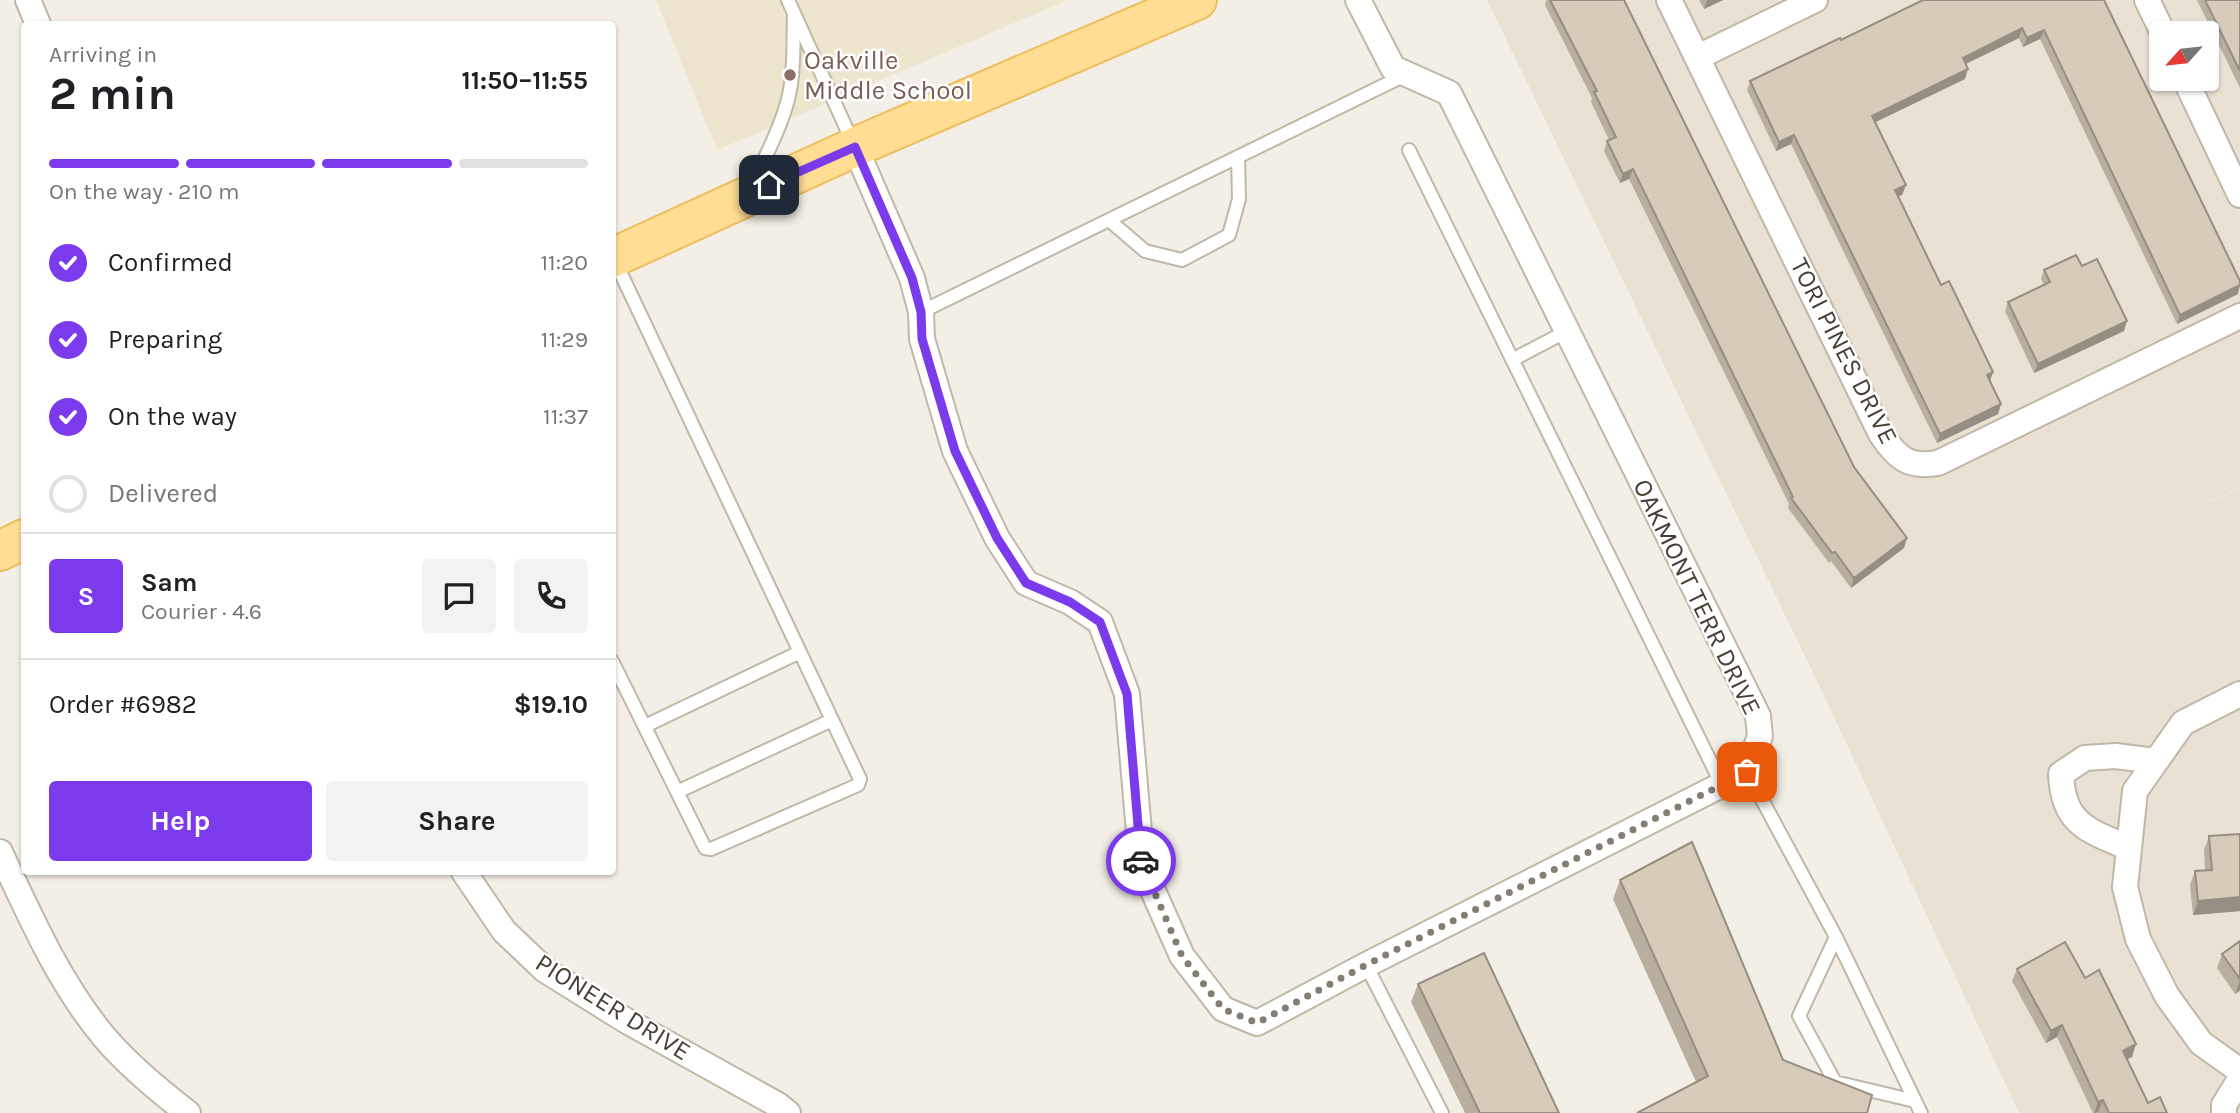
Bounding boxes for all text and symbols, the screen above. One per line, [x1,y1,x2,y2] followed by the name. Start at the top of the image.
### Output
[2149,21,2219,91] north arrow
[2149,21,2219,91] map controls
[49,41,157,68] text: Arriving in
[804,45,972,106] place label: Oakville Middle School
[461,65,588,96] text: 11:50–11:55
[49,67,176,121] text: 2 min
[782,67,798,83] marker: Oakville Middle School
[739,155,799,215] pin
[750,166,788,204] icon: home
[49,178,240,205] text: On the way · 210 m
[49,244,87,282] icon: check
[108,247,233,278] text: Confirmed
[541,249,588,276] text: 11:20
[1784,253,1904,449] street label: TORI PINES DRIVE
[49,321,87,359] icon: check
[108,324,222,355] text: Preparing
[541,326,588,353] text: 11:29
[49,398,87,436] icon: check
[108,401,237,432] text: On the way
[543,403,588,430] text: 11:37
[1626,474,1768,720] street label: OAKMONT TERR DRIVE
[108,478,218,509] text: Delivered
[422,559,496,633] button: chat
[514,559,588,633] button: phone
[141,567,197,598] text: Sam
[78,581,94,612] text: S
[141,598,262,625] text: Courier · 4.6
[49,689,197,720] text: Order #6982
[514,689,588,720] text: $19.10
[1717,742,1777,802] pin
[1728,753,1766,791] icon: bag
[49,781,312,861] button: Help
[326,781,588,861] button: Share
[1106,826,1176,896] courier
[1122,842,1160,880] icon: car
[530,947,696,1067] street label: PIONEER DRIVE

